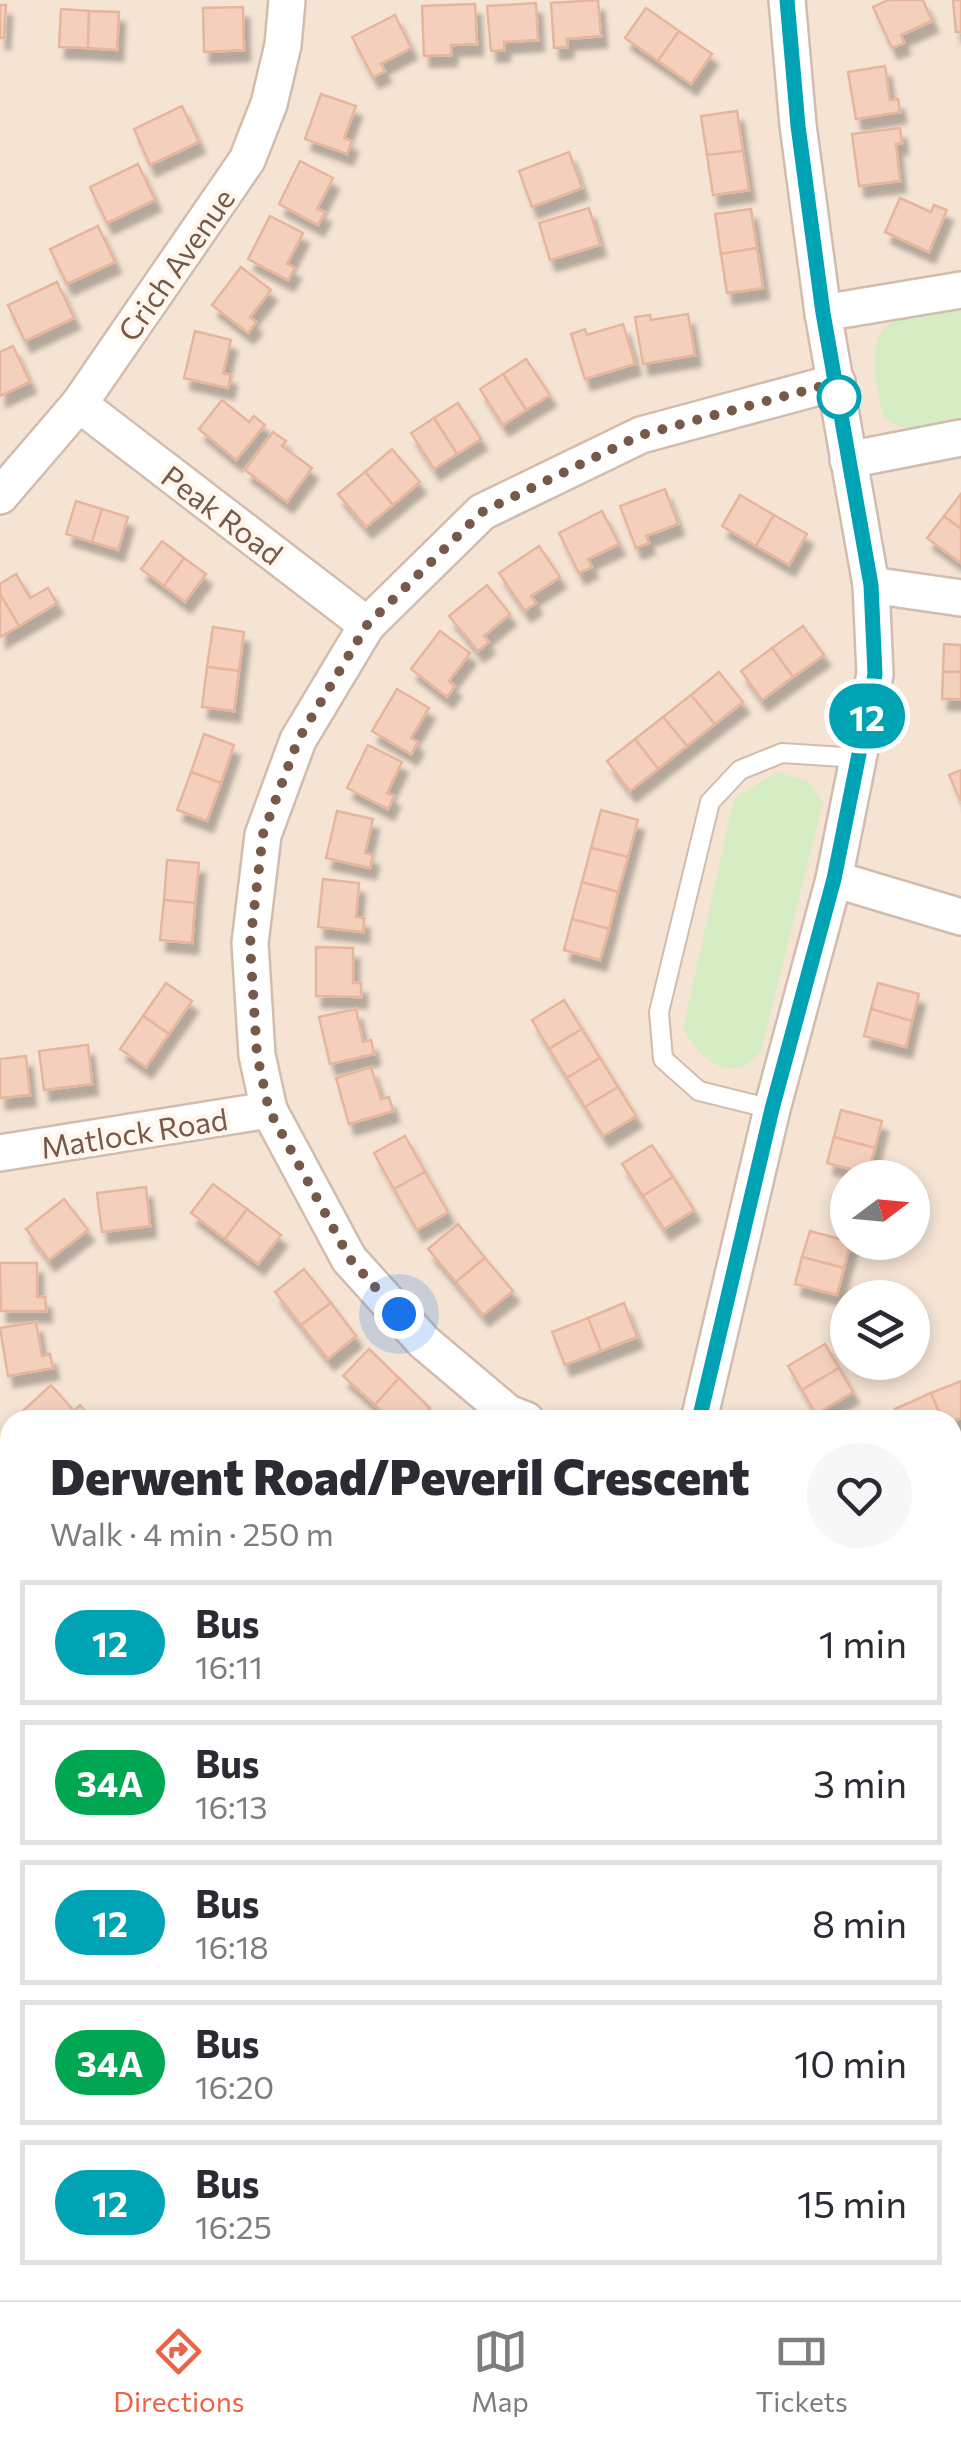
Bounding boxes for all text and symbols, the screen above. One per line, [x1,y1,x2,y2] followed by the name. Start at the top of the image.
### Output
[109,180,241,348] street label: Crich Avenue
[818,376,860,418] unlabelled marker
[155,457,291,571] street label: Peak Road
[822,684,912,748] line badge: 12
[849,695,885,738] text: 12
[38,1099,230,1165] street label: Matlock Road
[830,1160,930,1260] north arrow
[830,1160,930,1380] map controls
[830,1280,930,1380] button: layers
[374,1289,424,1339] your location
[807,1443,912,1548] button: heart
[50,1446,750,1505] text: Derwent Road/Peveril Crescent
[50,1513,334,1553] text: Walk · 4 min · 250 m
[195,1599,260,1646] text: Bus
[819,1619,907,1666] text: 1 min
[92,1621,128,1664] text: 12
[195,1646,263,1686] text: 16:11
[195,1739,260,1786] text: Bus
[813,1759,907,1806] text: 3 min
[76,1761,144,1804] text: 34A
[195,1786,268,1826] text: 16:13
[195,1879,260,1926] text: Bus
[812,1899,907,1946] text: 8 min
[92,1901,128,1944] text: 12
[195,1926,269,1966] text: 16:18
[195,2019,260,2066] text: Bus
[794,2039,907,2086] text: 10 min
[76,2041,144,2084] text: 34A
[195,2066,274,2106] text: 16:20
[195,2159,260,2206] text: Bus
[797,2179,907,2226] text: 15 min
[92,2181,128,2224] text: 12
[195,2206,272,2246] text: 16:25
[113,2324,245,2418] tab: Directions
[471,2324,529,2418] tab: Map
[755,2324,848,2418] tab: Tickets

